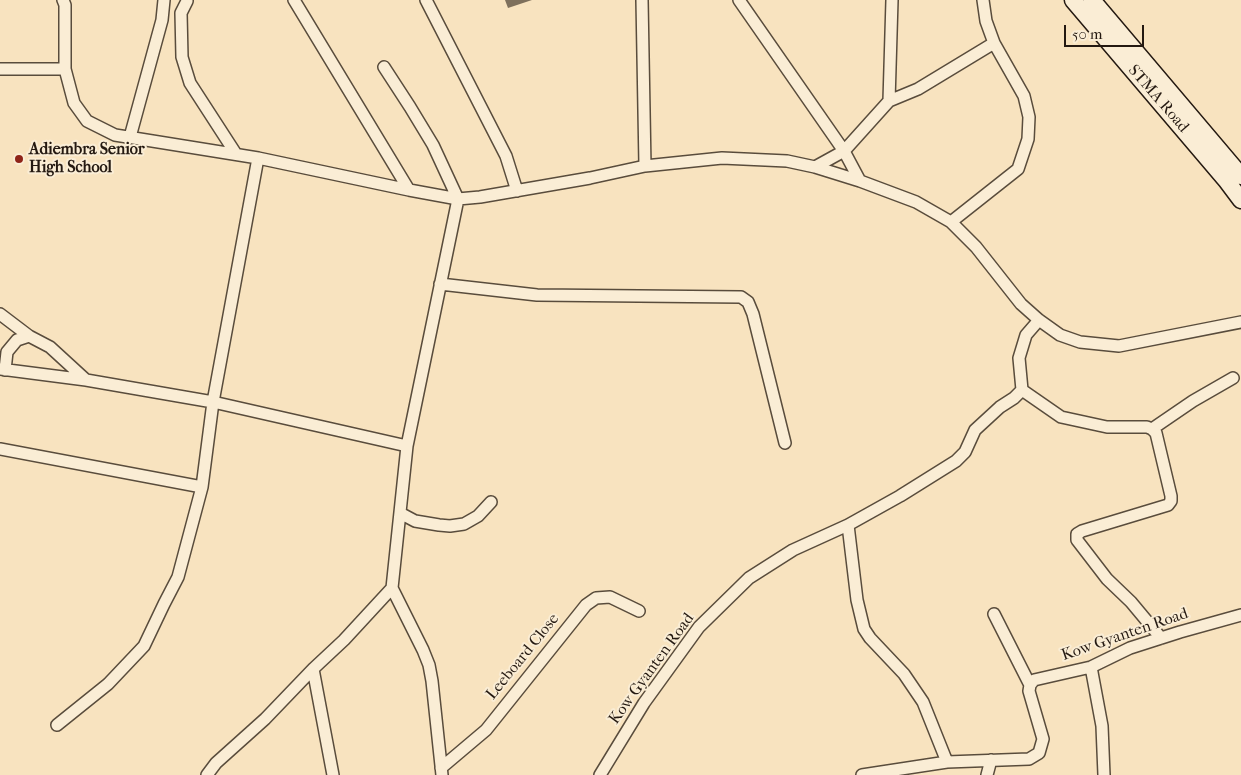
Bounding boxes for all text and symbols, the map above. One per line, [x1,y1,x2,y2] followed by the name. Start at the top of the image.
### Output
[1066,15,1146,47] scale bar
[1072,25,1102,43] text: 50 m
[1123,61,1193,137] street label: STMA Road
[29,140,145,178] place label: Adiembra Senior High School
[13,153,25,165] marker: Adiembra Senior High School
[1059,604,1191,666] street label: Kow Gyanten Road
[482,610,564,704] street label: Leeboard Close
[605,610,699,728] street label: Kow Gyanten Road

